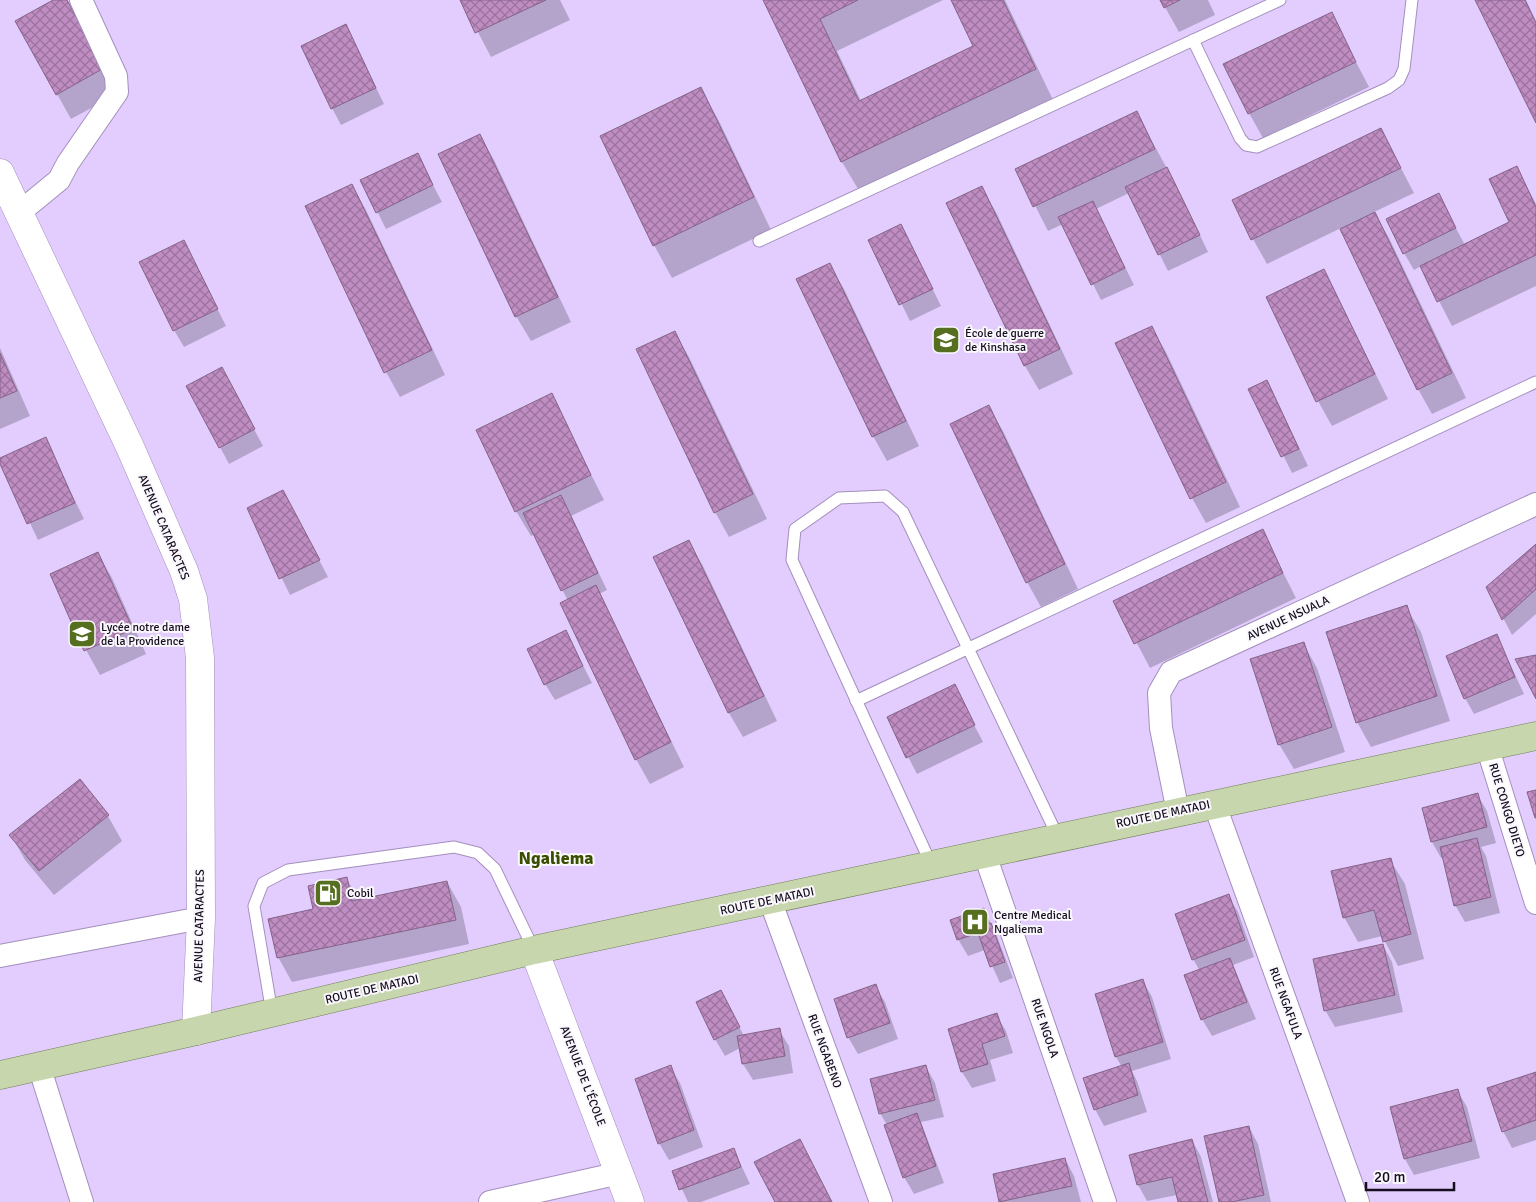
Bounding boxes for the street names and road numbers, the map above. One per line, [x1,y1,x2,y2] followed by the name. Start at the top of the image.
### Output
[134,472,193,583] street label: AVENUE CATARACTES
[1244,592,1333,644] street label: AVENUE NSUALA
[1485,761,1528,859] street label: RUE CONGO DIETO
[1115,797,1211,832] street label: ROUTE DE MATADI
[191,869,208,983] street label: AVENUE CATARACTES
[719,884,815,919] street label: ROUTE DE MATADI
[1266,965,1306,1042] street label: RUE NGAFULA
[324,971,420,1008] street label: ROUTE DE MATADI
[1027,997,1062,1060] street label: RUE NGOLA
[804,1012,845,1090] street label: RUE NGABENO
[556,1024,609,1129] street label: AVENUE DE L'ÉCOLE

